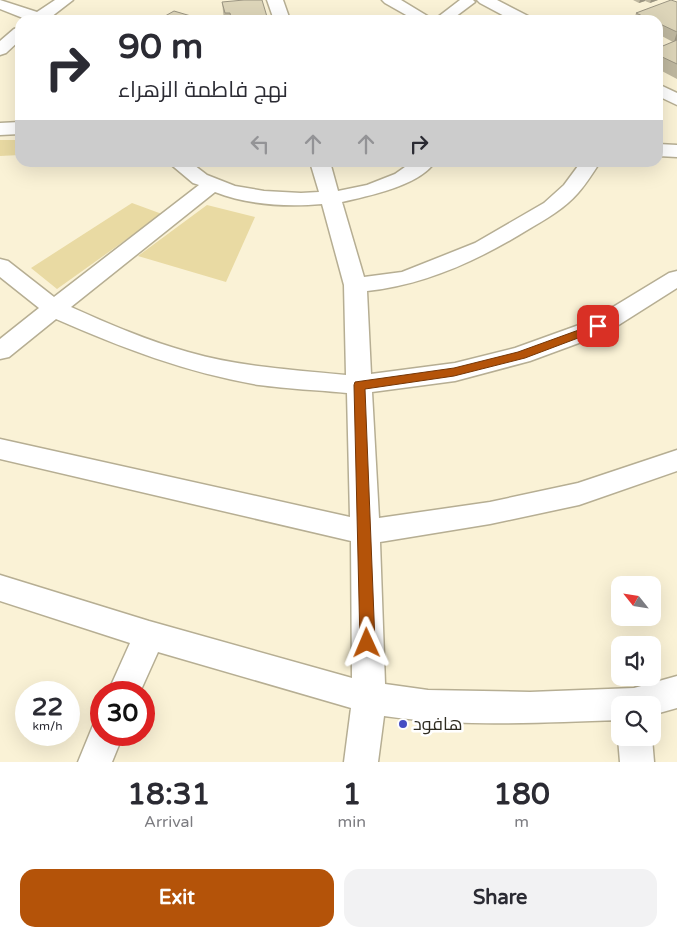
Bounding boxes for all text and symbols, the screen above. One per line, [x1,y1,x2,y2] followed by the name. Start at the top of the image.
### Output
[118,26,203,68] text: 90 m
[35,35,100,100] icon: right
[118,77,288,103] text: نهج فاطمة الزهراء
[246,130,274,158] icon: left
[299,130,327,158] icon: ahead
[352,130,380,158] icon: ahead
[405,130,433,158] icon: right
[577,305,619,347] pin
[584,312,612,340] icon: arrive
[611,576,661,626] north arrow
[611,576,661,746] map controls
[340,616,392,668] position arrow
[611,636,661,686] button: sound
[90,681,155,746] speed limit sign: 30
[32,692,63,722] text: 22
[611,696,661,746] button: search
[413,713,463,735] place label: هافود
[397,718,409,730] marker: هافود
[32,719,63,733] text: km/h
[127,776,210,813] text: 18:31
[342,776,361,813] text: 1
[493,776,550,813] text: 180
[144,812,194,832] text: Arrival
[338,812,366,832] text: min
[514,812,529,832] text: m
[20,869,334,927] button: Exit
[344,869,657,927] button: Share

